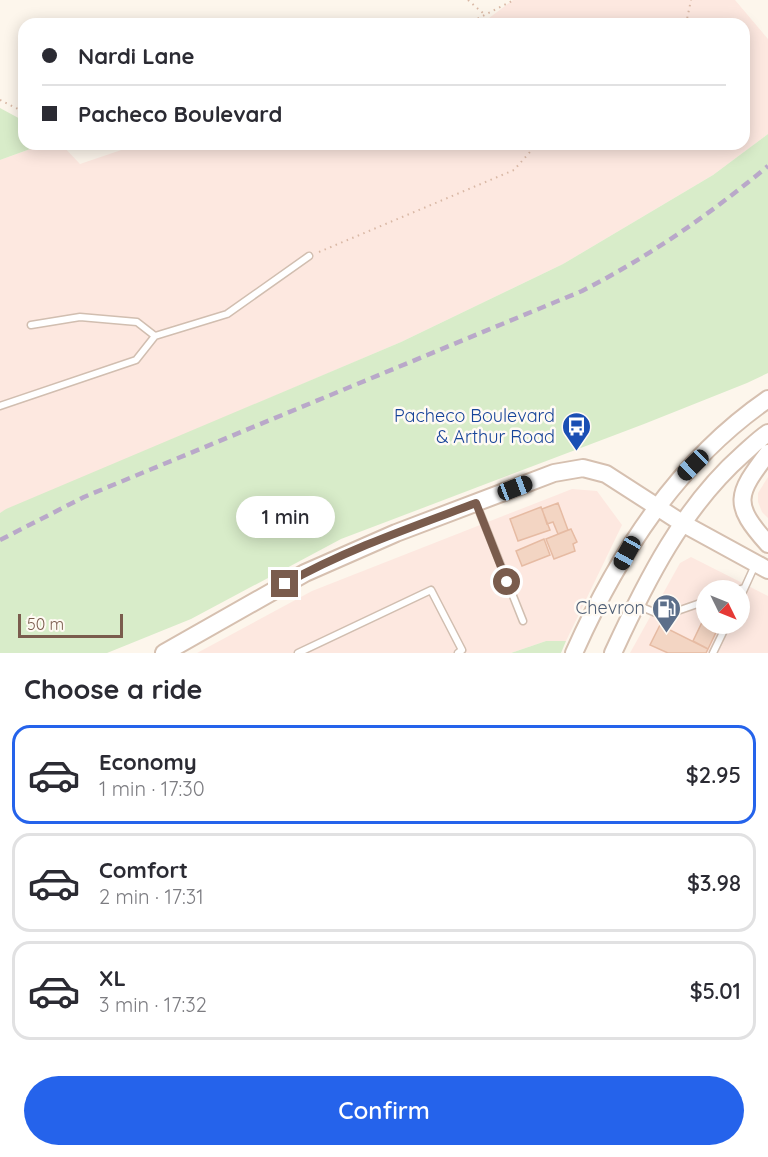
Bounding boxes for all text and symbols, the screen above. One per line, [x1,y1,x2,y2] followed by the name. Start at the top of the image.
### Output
[78,42,195,70] text: Nardi Lane
[78,100,282,128] text: Pacheco Boulevard
[394,404,555,448] place label: Pacheco Boulevard & Arthur Road
[560,410,592,452] bus stop icon: Pacheco Boulevard & Arthur Road
[674,446,712,484] car
[495,473,535,503] car
[236,497,334,539] callout: 1 min
[262,504,309,529] text: 1 min
[610,533,644,573] car
[493,568,520,595] route start
[271,570,298,597] route end
[696,580,750,634] north arrow
[696,580,750,634] map controls
[650,592,682,634] fuel station icon: Chevron
[576,596,645,619] place label: Chevron
[18,611,123,638] scale bar
[27,614,64,634] text: 50 m
[24,672,202,706] text: Choose a ride
[27,748,81,802] icon: car
[99,748,197,776] text: Economy
[686,761,741,789] text: $2.95
[99,776,205,801] text: 1 min · 17:30
[27,856,81,910] icon: car
[99,856,188,884] text: Comfort
[687,869,741,897] text: $3.98
[99,884,204,909] text: 2 min · 17:31
[27,964,81,1018] icon: car
[99,964,126,992] text: XL
[690,977,741,1005] text: $5.01
[99,992,207,1017] text: 3 min · 17:32
[24,1076,744,1145] button: Confirm

